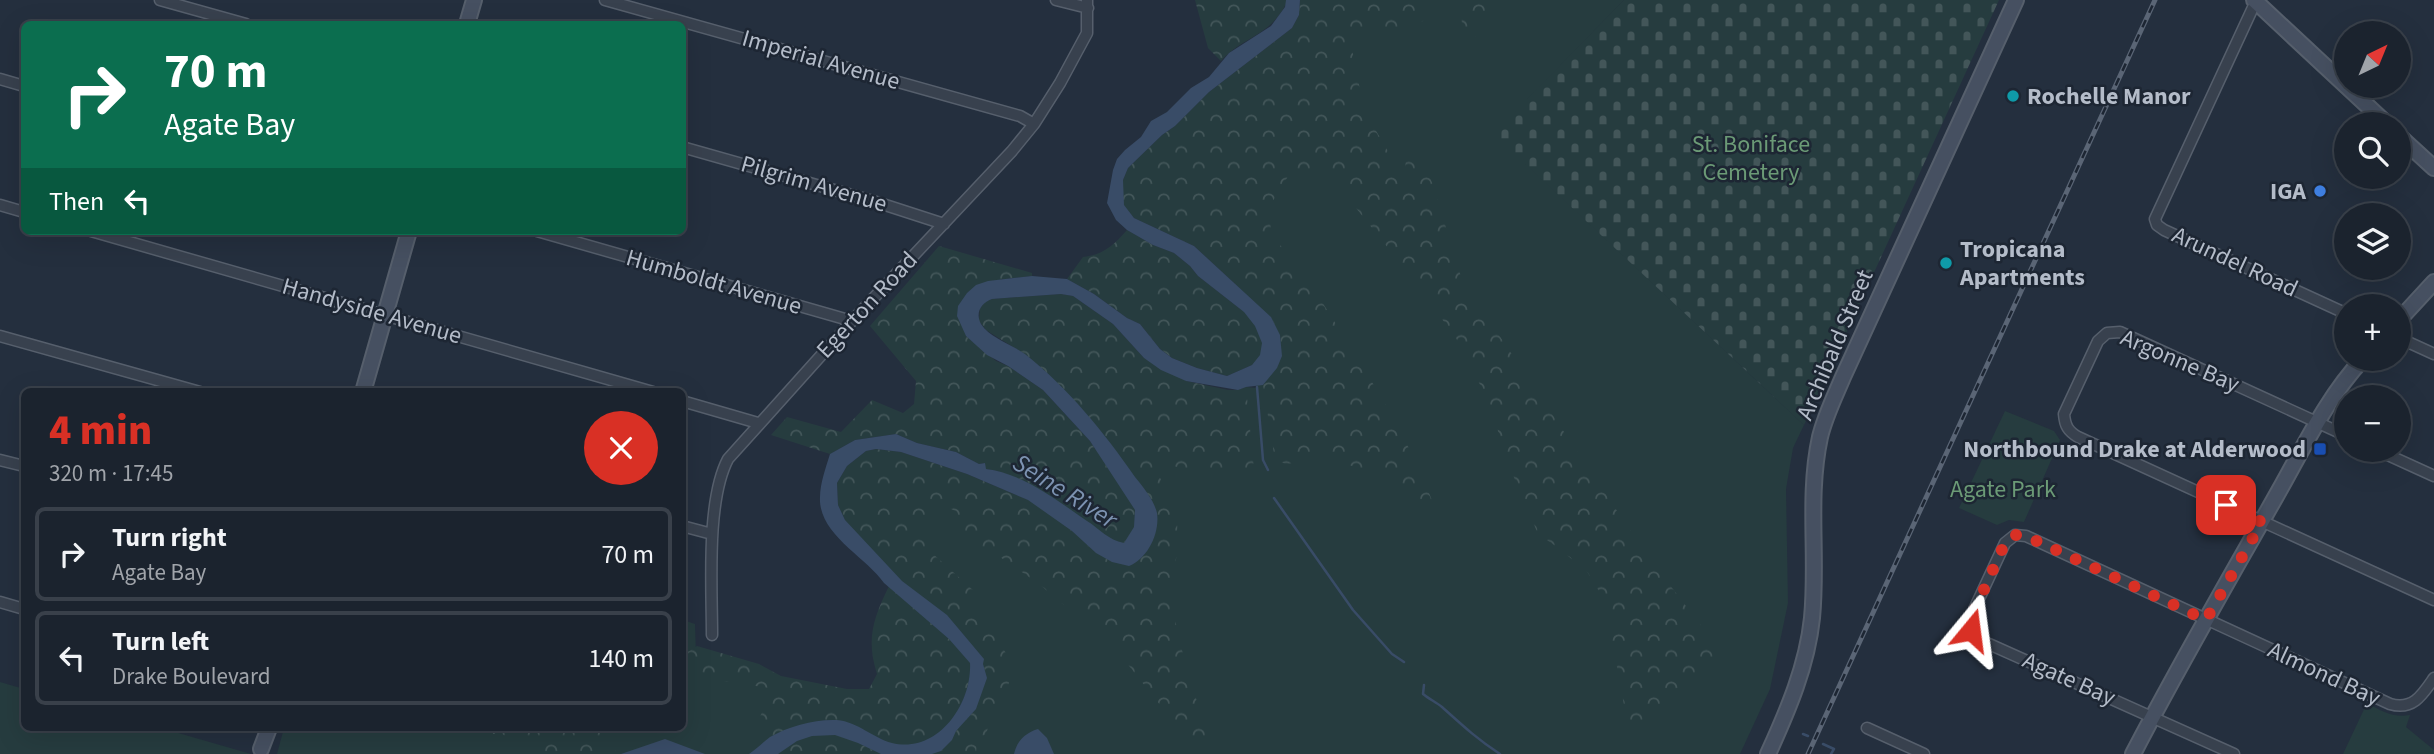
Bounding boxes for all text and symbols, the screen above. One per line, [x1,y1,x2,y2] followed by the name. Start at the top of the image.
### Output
[738,21,904,99] street label: Imperial Avenue
[2334,21,2412,98] north arrow
[2334,21,2411,462] map controls
[164,37,268,107] text: 70 m
[49,49,140,140] icon: right
[2027,79,2191,114] place label: Rochelle Manor
[2005,88,2021,104] marker: Rochelle Manor
[164,102,295,148] text: Agate Bay
[2334,112,2411,189] button: search
[1692,127,1810,190] park label: St. Boniface Cemetery
[737,146,891,222] street label: Pilgrim Avenue
[2270,174,2306,209] place label: IGA
[118,182,156,220] icon: left
[49,183,104,220] text: Then
[2312,183,2328,199] marker: IGA
[2334,203,2411,280] button: layers
[2166,218,2304,306] street label: Arundel Road
[1959,232,2085,295] place label: Tropicana Apartments
[622,240,806,324] street label: Humboldt Avenue
[808,244,926,366] street label: Egerton Road
[1938,255,1954,271] marker: Tropicana Apartments
[1788,264,1882,426] street label: Archibald Street
[278,269,466,353] street label: Handyside Avenue
[2334,294,2411,371] button: +
[2115,320,2245,402] street label: Argonne Bay
[2334,385,2411,462] button: −
[49,401,152,461] text: 4 min
[584,411,658,485] button: close
[1963,432,2306,467] place label: Northbound Drake at Alderwood
[2312,441,2328,457] marker: Northbound Drake at Alderwood
[1006,444,1125,538] water label: Seine River
[49,457,173,490] text: 320 m · 17:45
[1950,472,2056,507] park label: Agate Park
[2196,475,2256,535] pin
[2207,486,2245,524] icon: arrive
[112,519,227,556] text: Turn right
[53,535,91,573] icon: right
[601,536,654,573] text: 70 m
[112,556,206,589] text: Agate Bay
[1934,593,2008,667] position arrow
[112,623,209,660] text: Turn left
[2262,633,2386,715] street label: Almond Bay
[53,639,91,677] icon: left
[588,640,654,677] text: 140 m
[2017,643,2121,715] street label: Agate Bay
[112,660,270,693] text: Drake Boulevard

